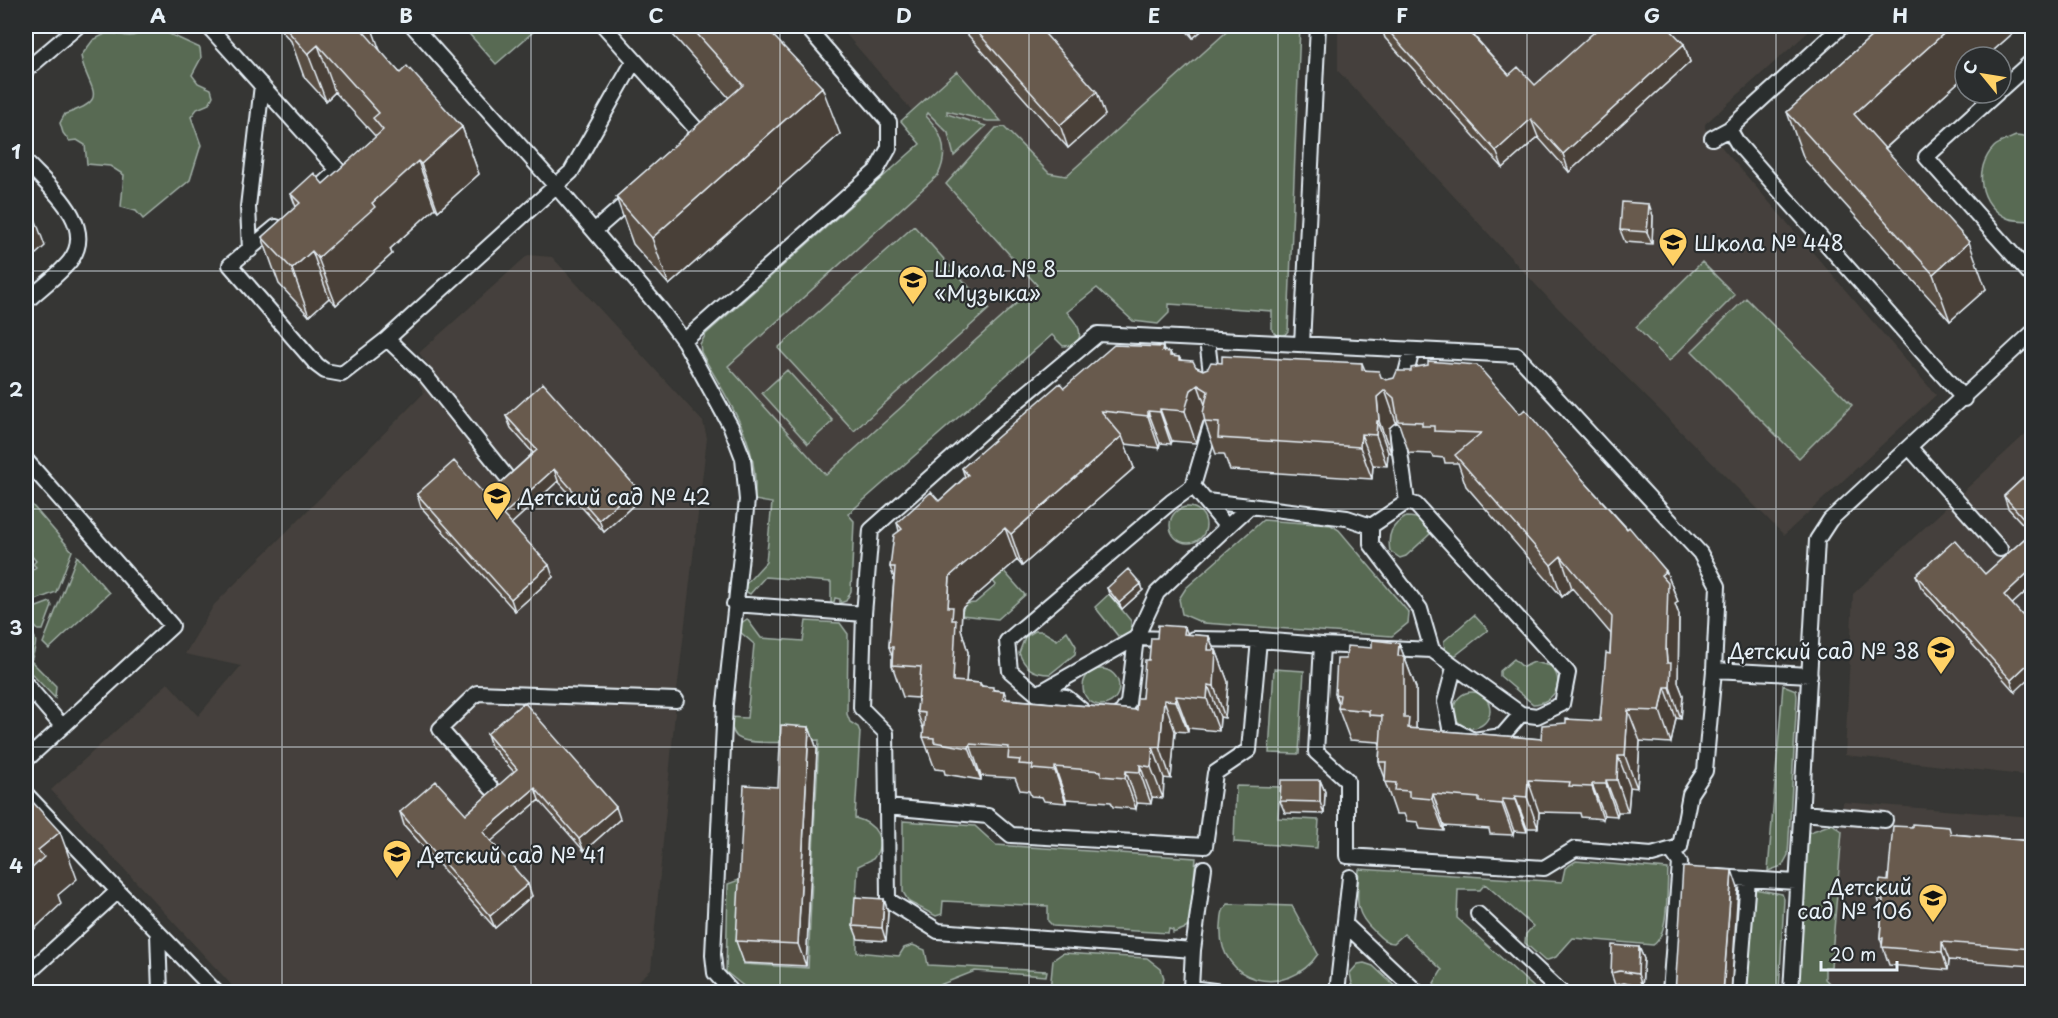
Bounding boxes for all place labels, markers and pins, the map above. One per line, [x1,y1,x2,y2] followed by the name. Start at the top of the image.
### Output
[1657,226,1689,268] school or university icon: Школа № 448
[1694,226,1844,258] place label: Школа № 448
[934,252,1056,308] place label: Школа № 8 «Музыка»
[897,264,929,306] school or university icon: Школа № 8 «Музыка»
[481,480,513,522] school or university icon: Детский сад № 42
[517,480,711,512] place label: Детский сад № 42
[1727,634,1920,666] place label: Детский сад № 38
[1925,634,1957,676] school or university icon: Детский сад № 38
[381,838,413,880] school or university icon: Детский сад № 41
[417,838,605,870] place label: Детский сад № 41
[1797,870,1912,926] place label: Детский сад № 106
[1917,882,1949,924] school or university icon: Детский сад № 106

